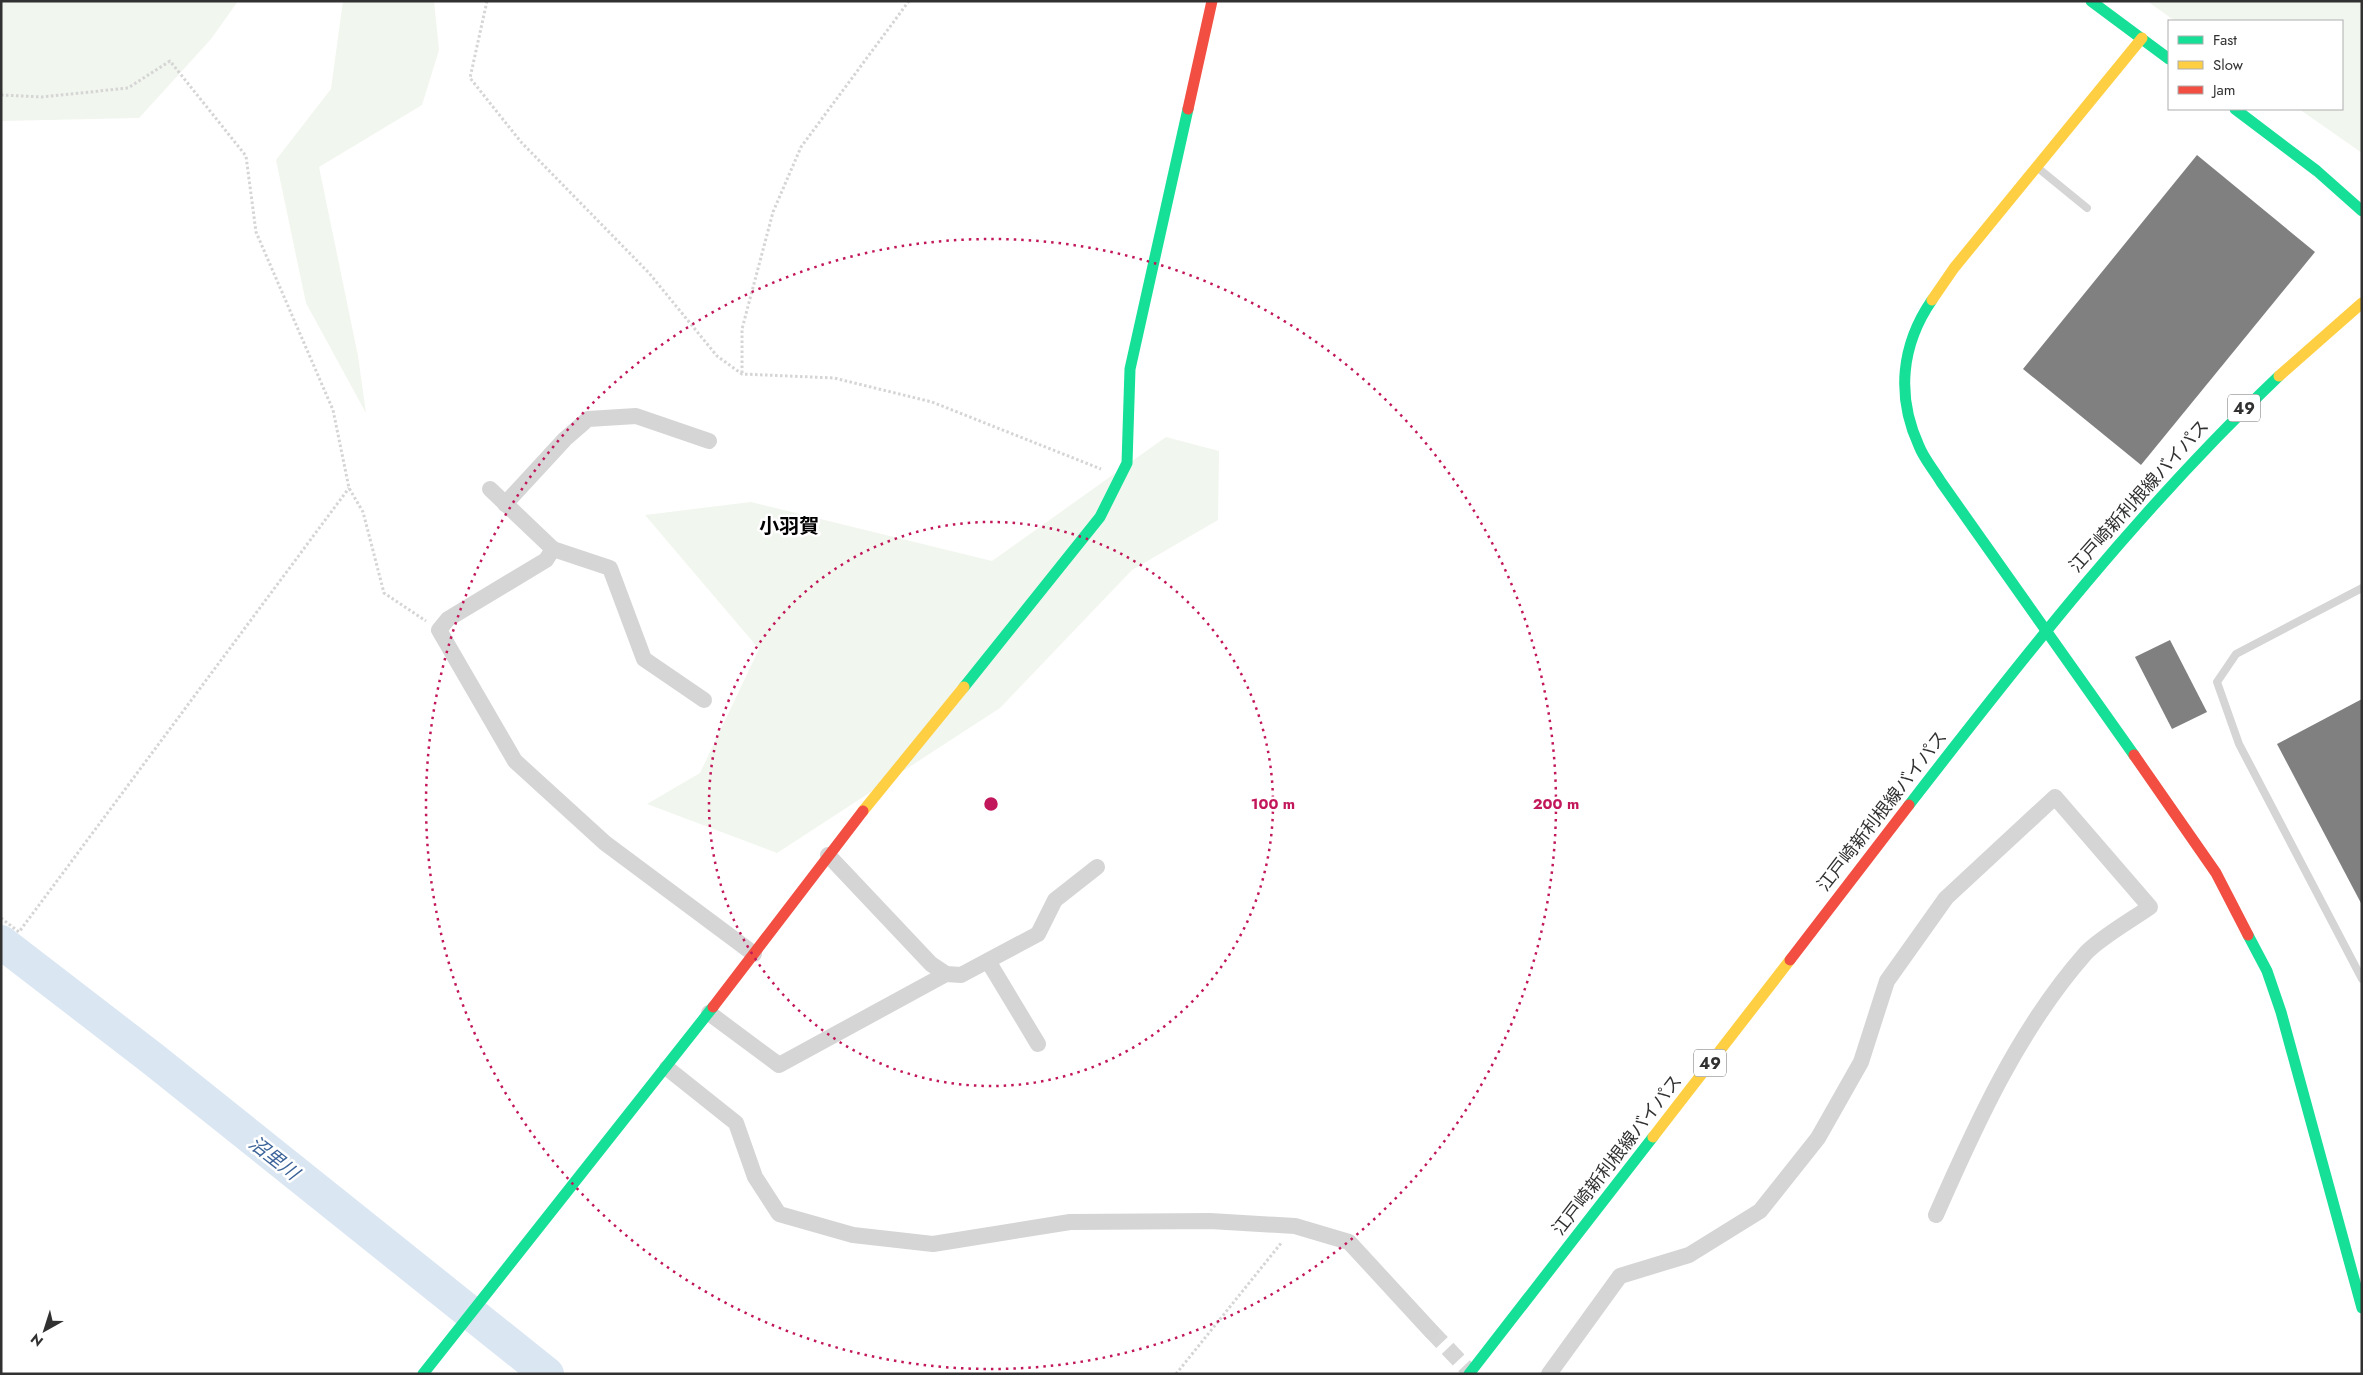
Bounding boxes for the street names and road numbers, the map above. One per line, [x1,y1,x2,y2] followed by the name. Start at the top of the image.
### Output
[2228,394,2260,422] road number: 49
[2063,414,2215,578] street label: 江戸崎新利根線バイパス
[1811,725,1953,897] street label: 江戸崎新利根線バイパス
[1694,1050,1726,1076] road number: 49
[1546,1069,1688,1241] street label: 江戸崎新利根線バイパス

